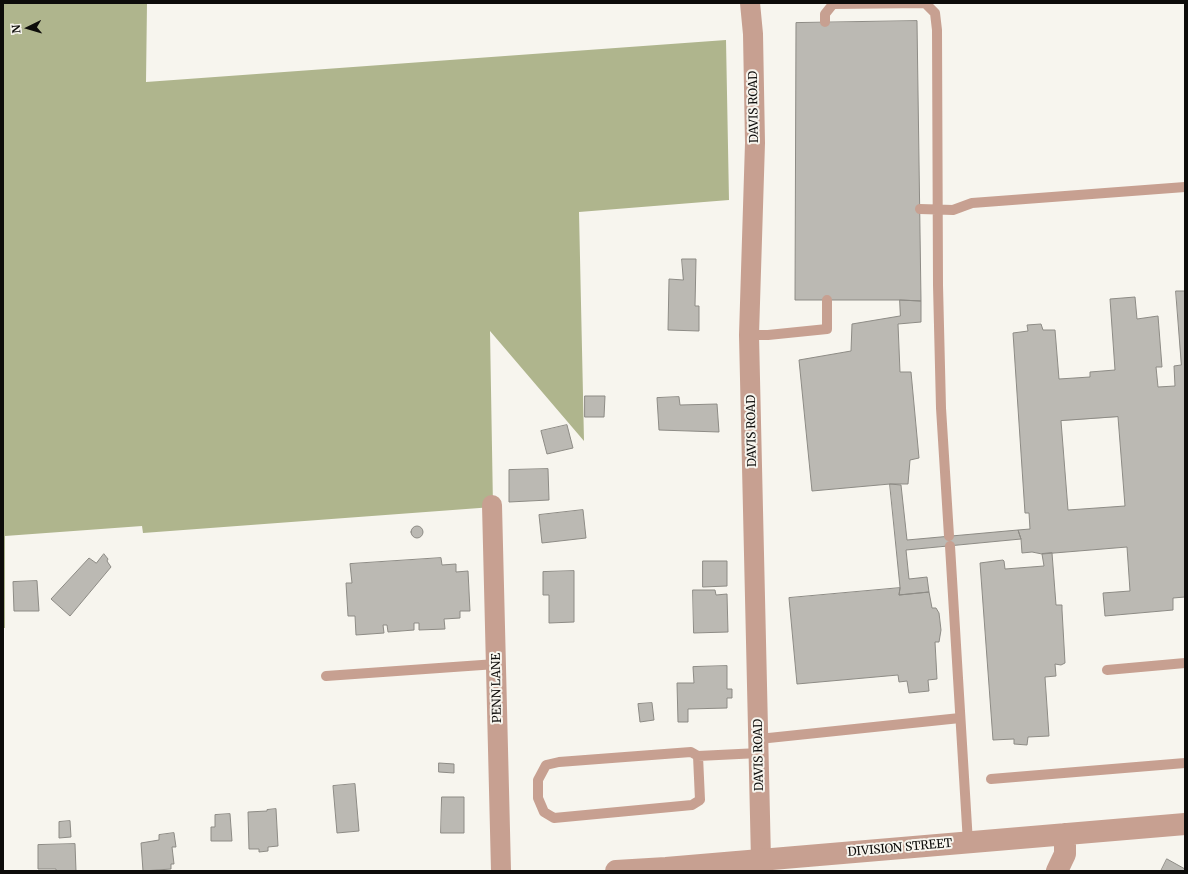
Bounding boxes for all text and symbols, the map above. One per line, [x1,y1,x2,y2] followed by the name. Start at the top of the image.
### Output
[8,8,48,48] north arrow
[9,24,23,34] text: N
[746,71,762,143] street label: DAVIS ROAD
[744,395,760,467] street label: DAVIS ROAD
[489,653,505,723] street label: PENN LANE
[751,719,767,791] street label: DAVIS ROAD
[847,836,953,860] street label: DIVISION STREET

